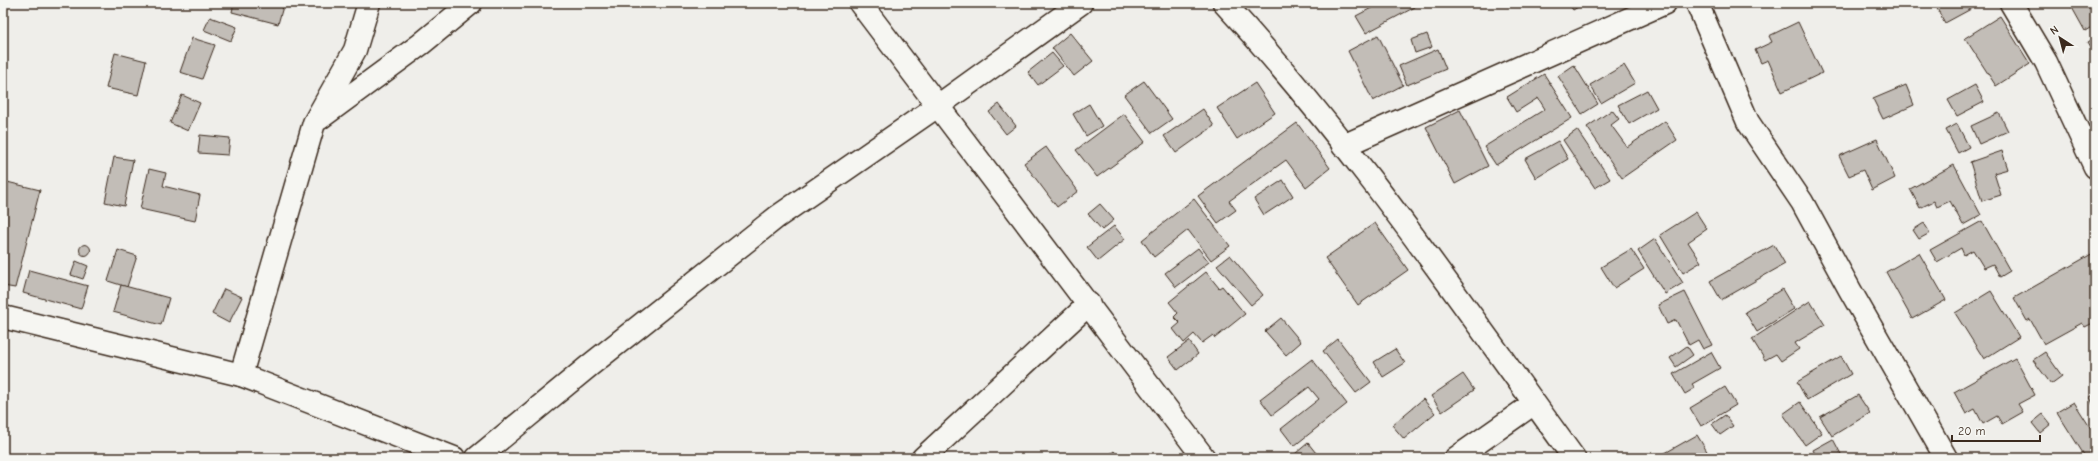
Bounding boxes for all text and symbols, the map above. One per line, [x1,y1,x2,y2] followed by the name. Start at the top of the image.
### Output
[2040,18,2080,58] north arrow
[2048,23,2061,38] text: N
[1952,417,2040,443] scale bar
[1958,424,1986,438] text: 20 m

